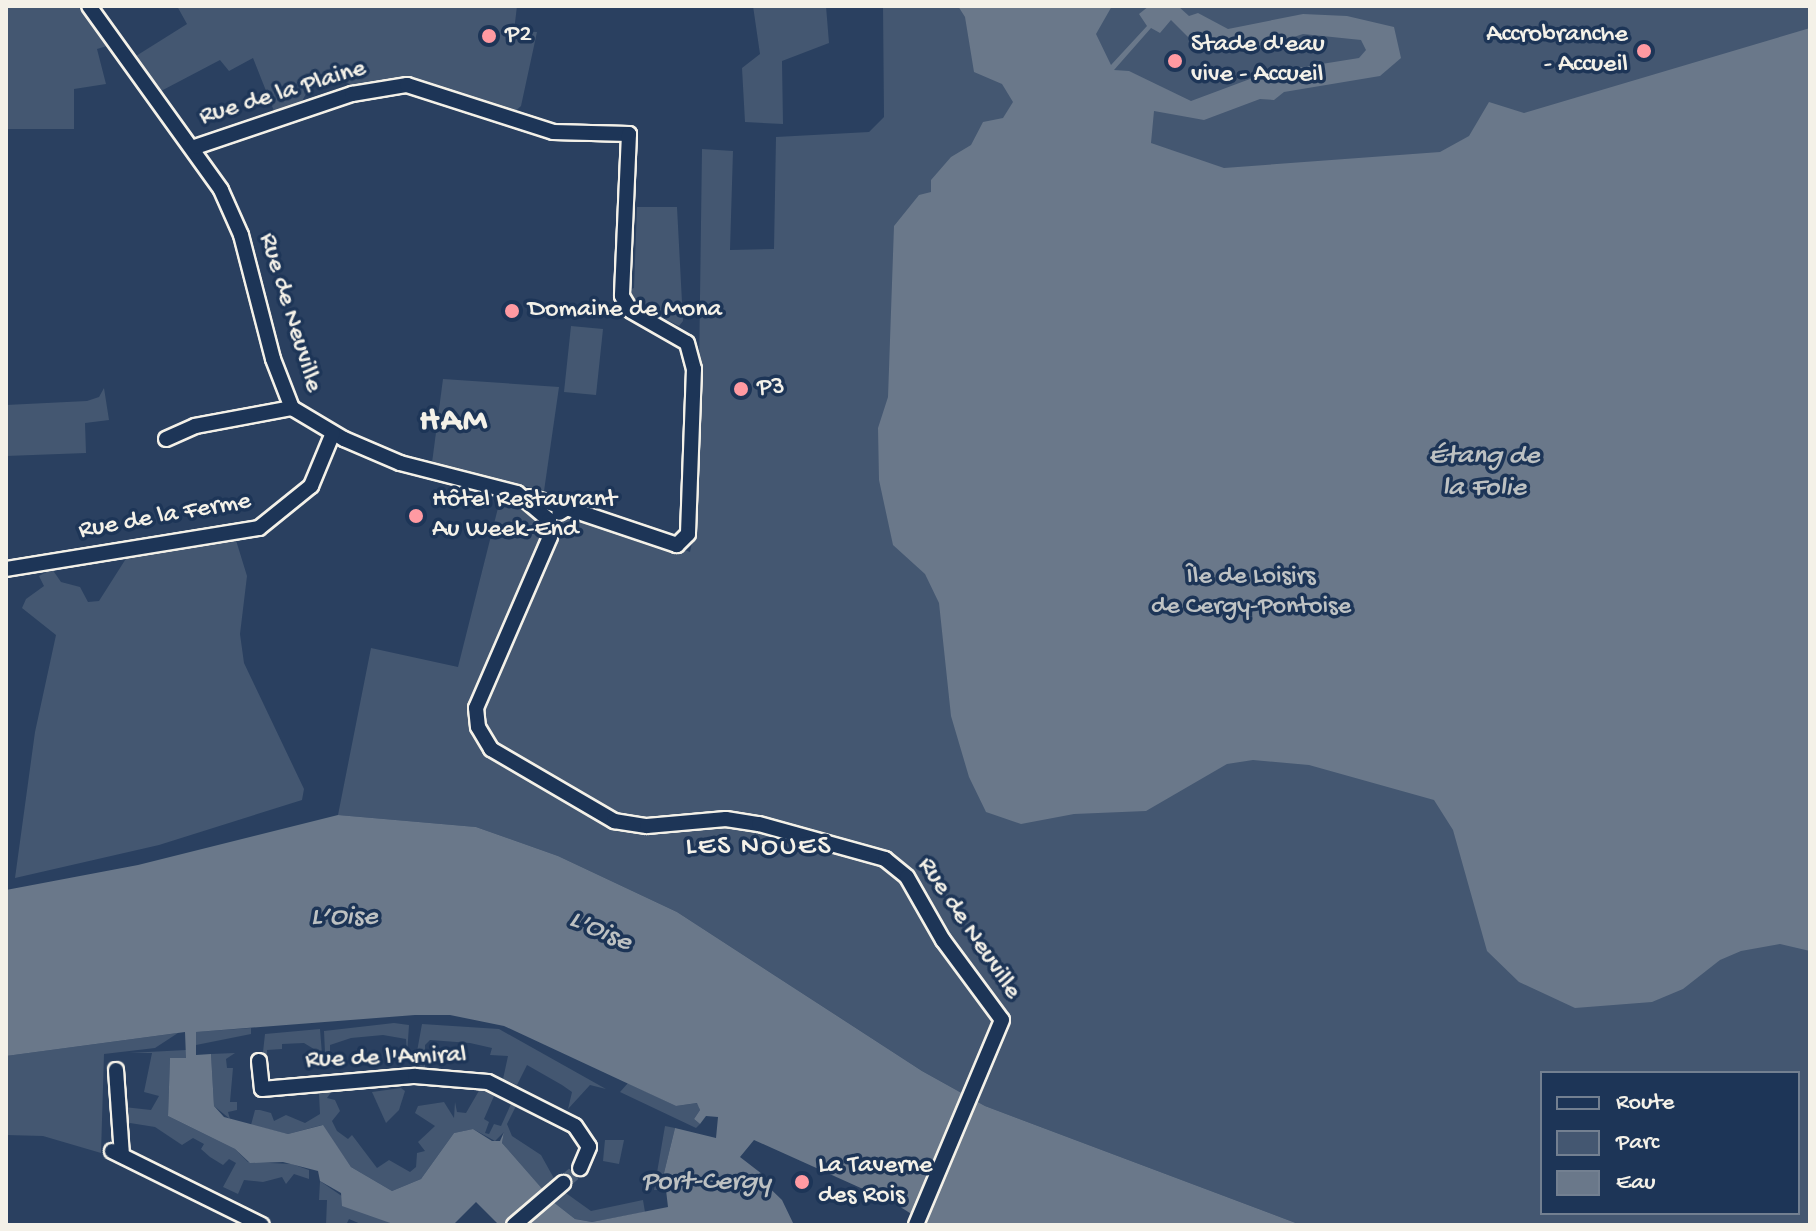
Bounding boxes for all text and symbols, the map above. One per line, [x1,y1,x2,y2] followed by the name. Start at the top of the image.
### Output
[505,20,532,52] place label: P2
[1486,20,1628,82] place label: Accrobranche - Accueil
[480,27,498,45] marker: P2
[1191,30,1325,92] place label: Stade d'eau vive - Accueil
[1635,42,1653,60] marker: Accrobranche - Accueil
[1166,52,1184,70] marker: Stade d'eau vive - Accueil
[196,54,370,134] street label: Rue de la Plaine
[250,230,328,396] street label: Rue de Neuville
[528,295,722,327] place label: Domaine de Mona
[503,302,521,320] marker: Domaine de Mona
[757,373,785,405] place label: P3
[732,380,750,398] marker: P3
[419,403,489,443] district label: HAM
[1428,440,1540,506] water label: Étang de la Folie
[432,485,617,546] place label: Hôtel Restaurant Au Week-End
[76,486,254,548] street label: Rue de la Ferme
[407,507,425,525] marker: Hôtel Restaurant Au Week-End
[1151,562,1351,624] park label: Île de Loisirs de Cergy-Pontoise
[685,831,833,865] district label: LES NOUES
[909,852,1027,1006] street label: Rue de Neuville
[311,901,377,935] water label: L’Oise
[563,903,637,961] water label: L'Oise
[305,1041,467,1077] street label: Rue de l'Amiral
[1540,1071,1800,1215] legend
[1616,1089,1674,1118] text: Route
[1616,1129,1659,1158] text: Parc
[818,1151,932,1212] place label: La Taverne des Rois
[641,1166,771,1200] water label: Port-Cergy
[1616,1169,1656,1198] text: Eau
[793,1173,811,1191] marker: La Taverne des Rois

